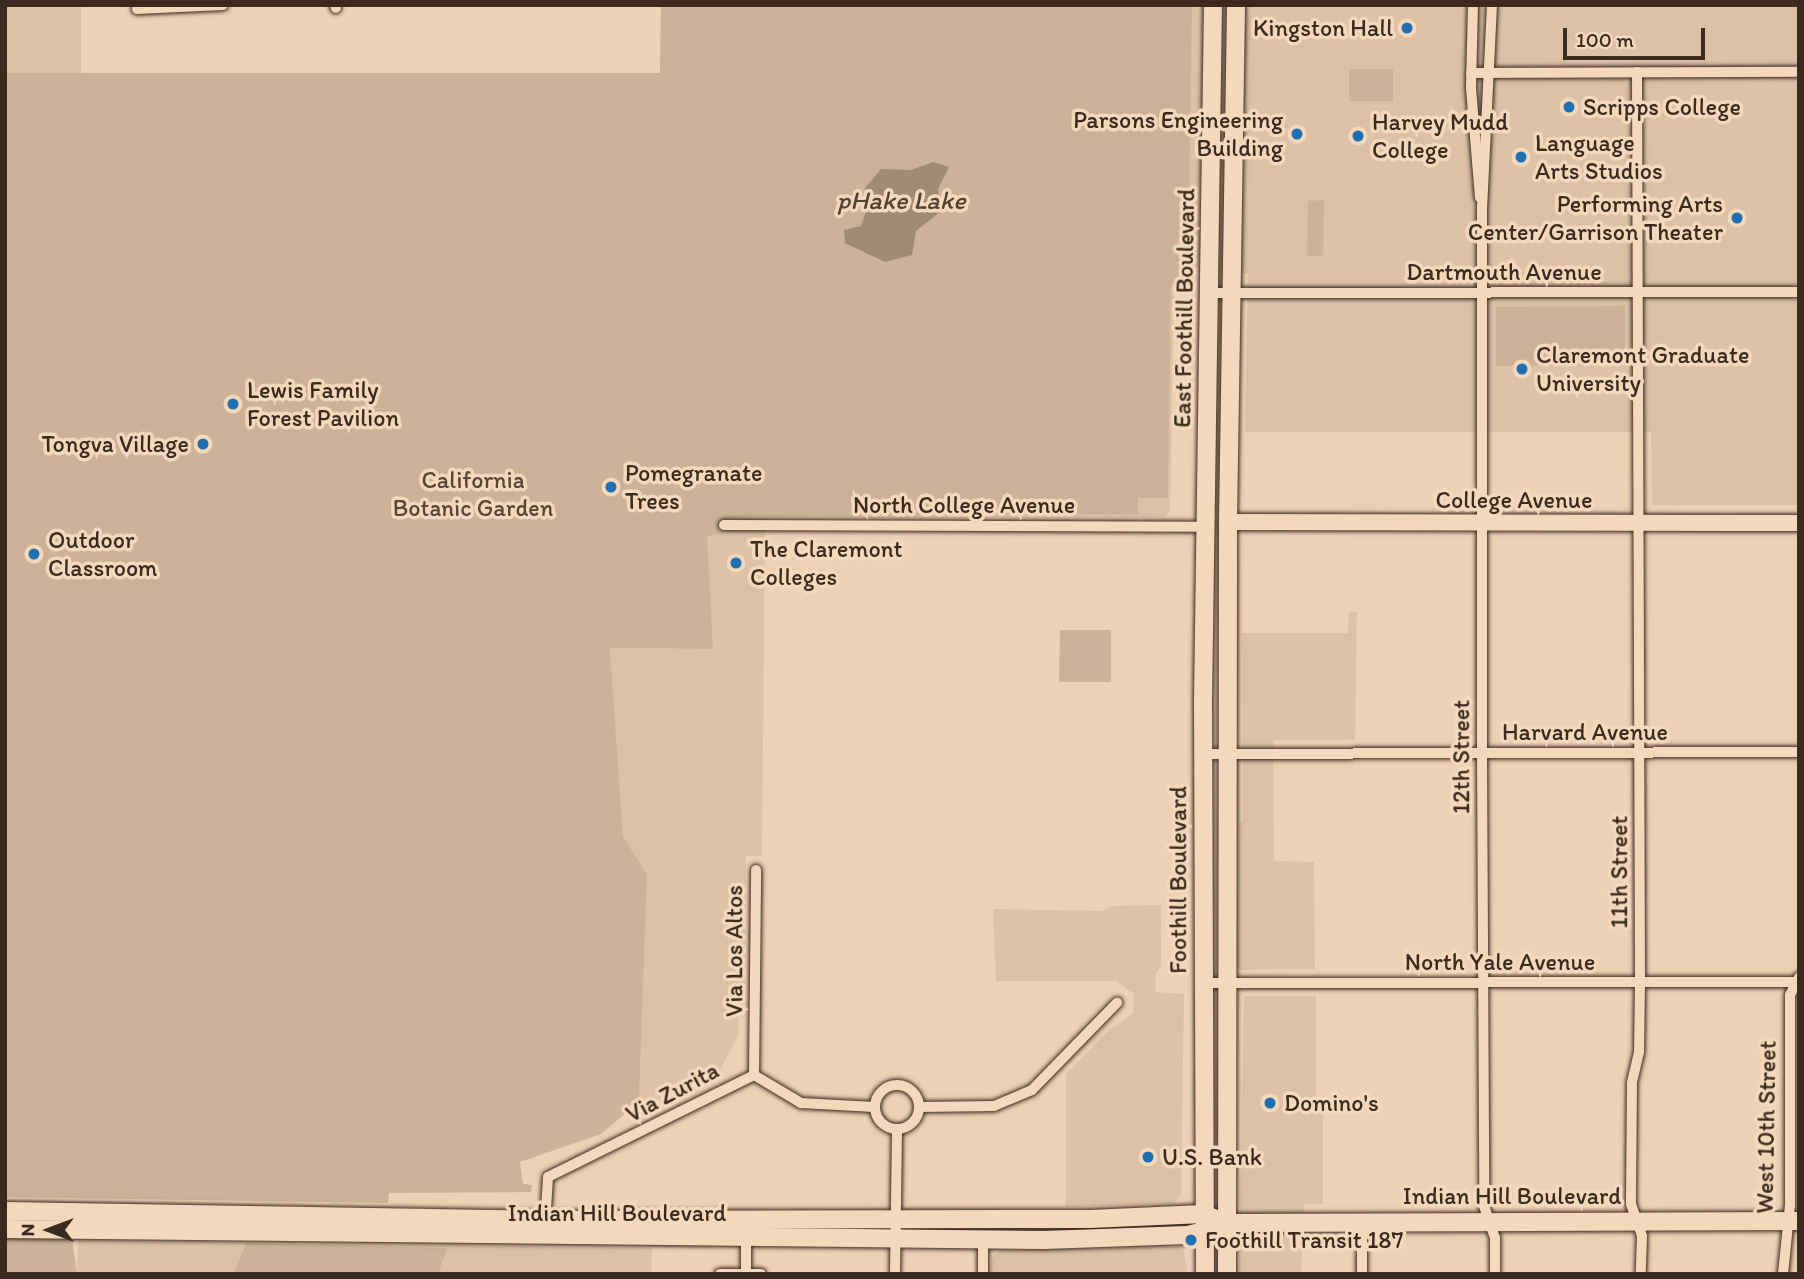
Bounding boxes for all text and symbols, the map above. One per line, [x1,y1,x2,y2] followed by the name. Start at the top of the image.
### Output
[1253,14,1393,42] place label: Kingston Hall
[1566,14,1708,58] scale bar
[1399,20,1415,36] marker: Kingston Hall
[1576,27,1634,52] text: 100 m
[1583,93,1741,121] place label: Scripps College
[1561,99,1577,115] marker: Scripps College
[1073,106,1283,162] place label: Parsons Engineering Building
[1372,108,1508,164] place label: Harvey Mudd College
[1289,126,1305,142] marker: Parsons Engineering Building
[1350,128,1366,144] marker: Harvey Mudd College
[1535,129,1663,185] place label: Language Arts Studios
[1513,149,1529,165] marker: Language Arts Studios
[836,185,966,217] water label: pHake Lake
[1168,188,1200,428] street label: East Foothill Boulevard
[1467,190,1723,246] place label: Performing Arts Center/Garrison Theater
[1729,210,1745,226] marker: Performing Arts Center/Garrison Theater
[1407,258,1601,286] street label: Dartmouth Avenue
[1536,341,1749,397] place label: Claremont Graduate University
[1514,361,1530,377] marker: Claremont Graduate University
[247,376,398,432] place label: Lewis Family Forest Pavilion
[225,396,241,412] marker: Lewis Family Forest Pavilion
[42,430,189,458] place label: Tongva Village
[195,436,211,452] marker: Tongva Village
[625,459,762,515] place label: Pomegranate Trees
[393,466,553,522] park label: California Botanic Garden
[603,479,619,495] marker: Pomegranate Trees
[1435,486,1593,514] street label: College Avenue
[853,491,1075,519] street label: North College Avenue
[48,526,157,582] place label: Outdoor Classroom
[750,535,903,591] place label: The Claremont Colleges
[26,546,42,562] marker: Outdoor Classroom
[728,555,744,571] marker: The Claremont Colleges
[1447,700,1475,814] street label: 12th Street
[1503,718,1667,746] street label: Harvard Avenue
[1164,786,1192,974] street label: Foothill Boulevard
[1605,816,1633,928] street label: 11th Street
[720,885,748,1017] street label: Via Los Altos
[1406,948,1594,976] street label: North Yale Avenue
[1750,1041,1782,1213] street label: West 10th Street
[620,1055,724,1129] street label: Via Zurita
[1284,1089,1379,1117] place label: Domino's
[1262,1095,1278,1111] marker: Domino's
[1162,1143,1262,1171] place label: U.S. Bank
[1140,1149,1156,1165] marker: U.S. Bank
[1402,1182,1622,1210] street label: Indian Hill Boulevard
[14,1195,84,1265] north arrow
[507,1199,727,1227] street label: Indian Hill Boulevard
[16,1224,39,1236] text: N
[1205,1226,1402,1254] place label: Foothill Transit 187
[1183,1232,1199,1248] marker: Foothill Transit 187

